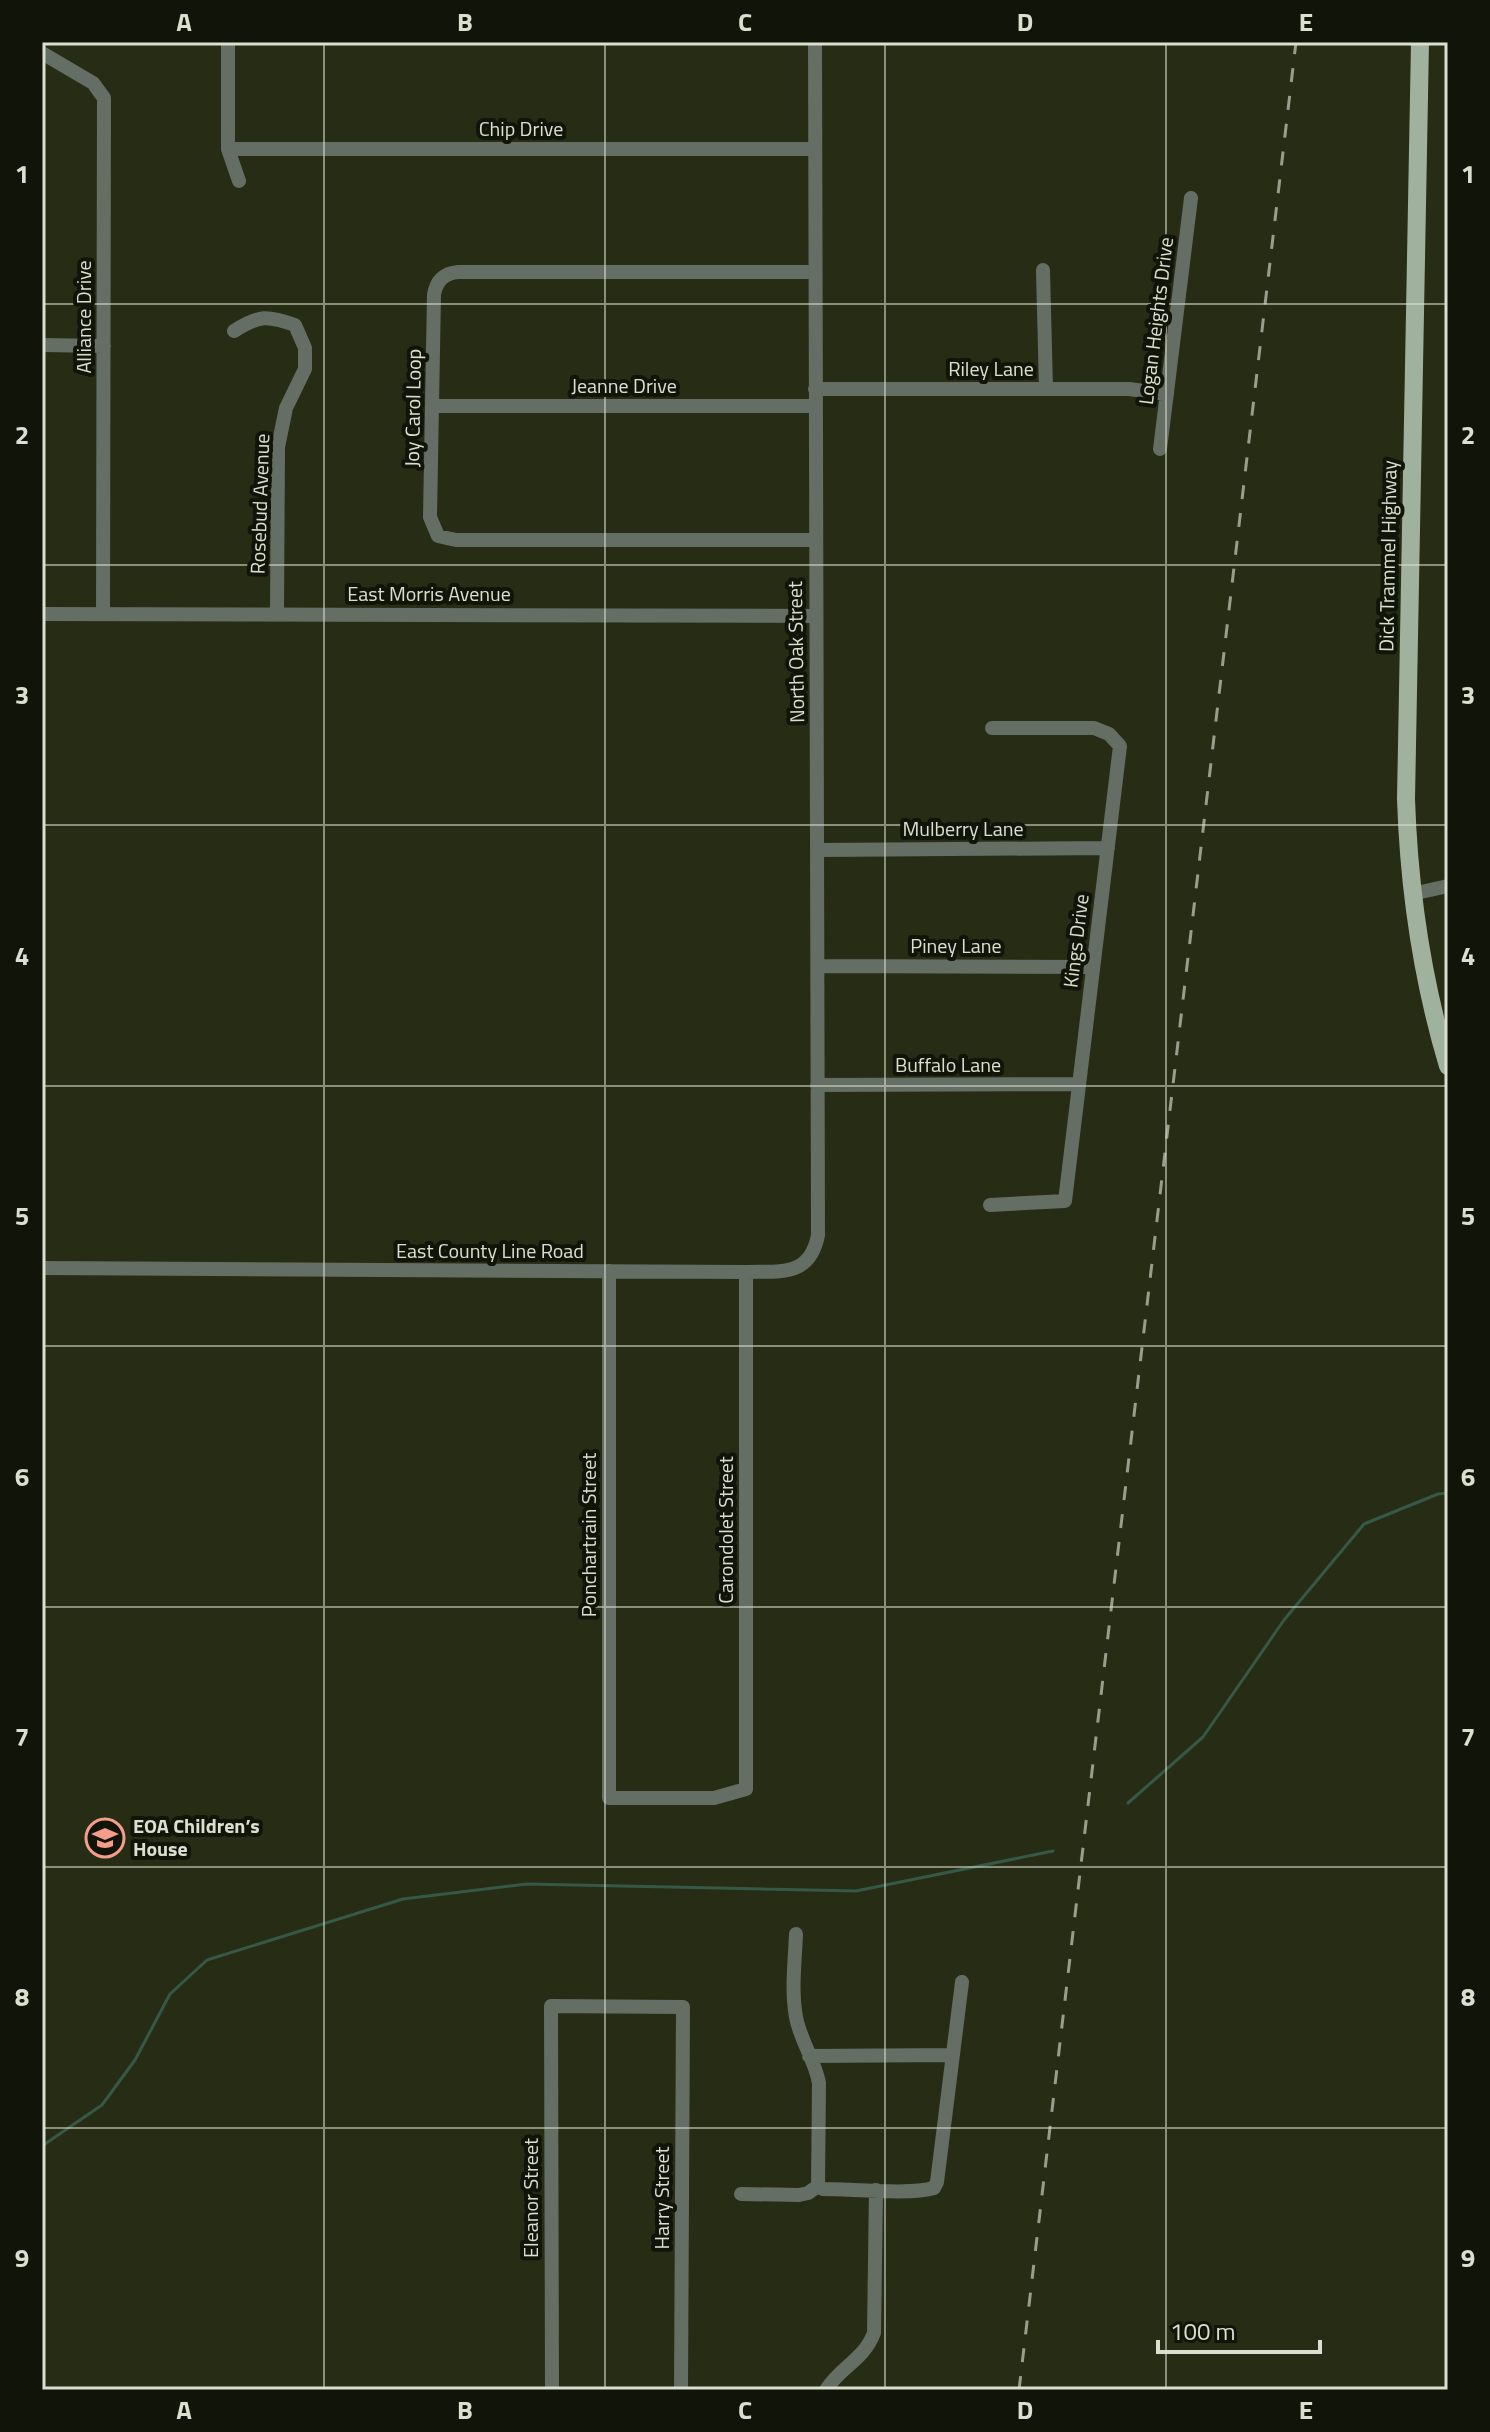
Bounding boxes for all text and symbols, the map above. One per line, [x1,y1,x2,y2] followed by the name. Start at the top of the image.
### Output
[176,2,192,41] text: A
[457,2,473,41] text: B
[738,2,752,41] text: C
[1017,2,1033,41] text: D
[1299,2,1313,41] text: E
[479,113,563,144] street label: Chip Drive
[15,154,29,193] text: 1
[1461,154,1475,193] text: 1
[1130,235,1181,407] street label: Logan Heights Drive
[68,260,99,374] street label: Alliance Drive
[396,349,429,467] street label: Joy Carol Loop
[948,353,1034,384] street label: Riley Lane
[571,370,677,401] street label: Jeanne Drive
[15,415,29,454] text: 2
[1461,415,1475,454] text: 2
[242,433,277,575] street label: Rosebud Avenue
[1370,460,1405,652] street label: Dick Trammel Highway
[347,578,511,609] street label: East Morris Avenue
[779,581,812,723] street label: North Oak Street
[15,675,29,714] text: 3
[1461,675,1475,714] text: 3
[903,813,1024,844] street label: Mulberry Lane
[1054,892,1097,990] street label: Kings Drive
[910,930,1002,961] street label: Piney Lane
[15,936,29,975] text: 4
[1461,936,1475,975] text: 4
[895,1049,1001,1080] street label: Buffalo Lane
[15,1196,29,1235] text: 5
[1461,1196,1475,1235] text: 5
[396,1235,584,1266] street label: East County Line Road
[573,1453,604,1617] street label: Ponchartrain Street
[710,1456,741,1604] street label: Carondolet Street
[15,1457,29,1496] text: 6
[1461,1457,1475,1496] text: 6
[15,1717,29,1756] text: 7
[1461,1717,1475,1756] text: 7
[133,1810,260,1864] place label: EOA Children’s House
[84,1817,126,1859] school or university icon: EOA Children’s House
[15,1977,29,2016] text: 8
[1461,1977,1475,2016] text: 8
[515,2138,546,2258] street label: Eleanor Street
[646,2147,677,2249] street label: Harry Street
[15,2238,29,2277] text: 9
[1461,2238,1475,2277] text: 9
[1158,2304,1320,2354] scale bar
[1170,2313,1236,2349] text: 100 m
[176,2390,192,2429] text: A
[457,2390,473,2429] text: B
[738,2390,752,2429] text: C
[1017,2390,1033,2429] text: D
[1299,2390,1313,2429] text: E

